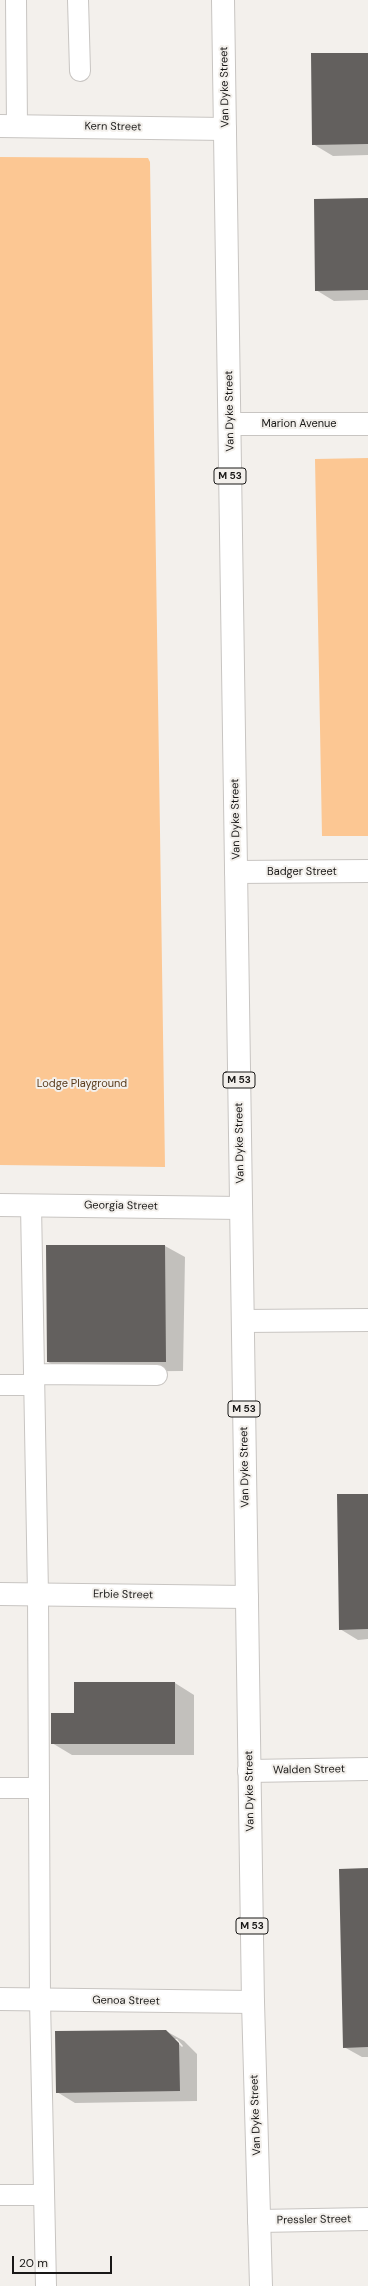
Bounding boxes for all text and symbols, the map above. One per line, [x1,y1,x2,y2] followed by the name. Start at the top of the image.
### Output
[218,46,232,128] street label: Van Dyke Street
[84,120,142,134] street label: Kern Street
[223,370,237,452] street label: Van Dyke Street
[261,417,337,431] street label: Marion Avenue
[214,468,246,484] road number: M 53
[229,778,243,860] street label: Van Dyke Street
[267,865,337,879] street label: Badger Street
[223,1072,255,1088] road number: M 53
[37,1077,127,1091] park label: Lodge Playground
[233,1102,247,1184] street label: Van Dyke Street
[84,1199,158,1213] street label: Georgia Street
[228,1401,260,1417] road number: M 53
[238,1426,252,1508] street label: Van Dyke Street
[93,1588,153,1602] street label: Erbie Street
[243,1750,257,1832] street label: Van Dyke Street
[273,1763,345,1777] street label: Walden Street
[236,1918,268,1934] road number: M 53
[92,1994,160,2008] street label: Genoa Street
[248,2074,264,2156] street label: Van Dyke Street
[277,2213,351,2227] street label: Pressler Street
[14,2248,114,2274] scale bar
[19,2255,48,2271] text: 20 m

